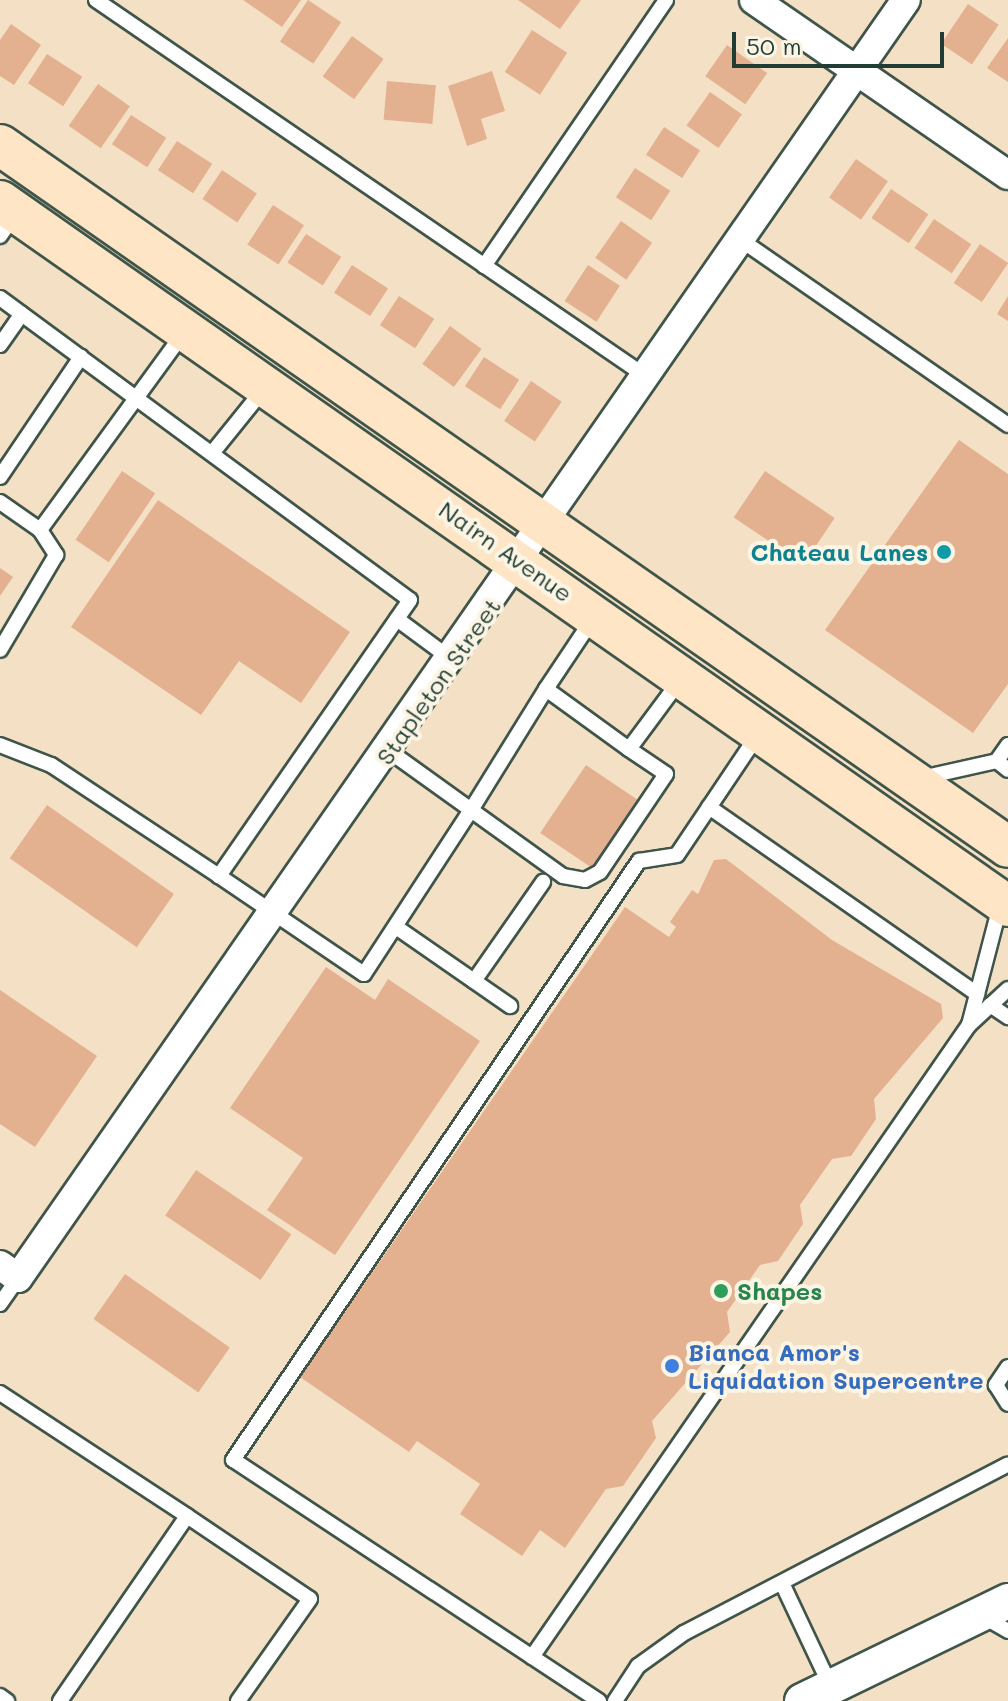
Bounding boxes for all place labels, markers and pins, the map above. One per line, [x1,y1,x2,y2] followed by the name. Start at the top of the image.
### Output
[751,538,928,566] place label: Chateau Lanes
[935,543,953,561] marker: Chateau Lanes
[737,1277,822,1305] place label: Shapes
[712,1282,730,1300] marker: Shapes
[688,1338,984,1394] place label: Bianca Amor's Liquidation Supercentre
[663,1357,681,1375] marker: Bianca Amor's Liquidation Supercentre

